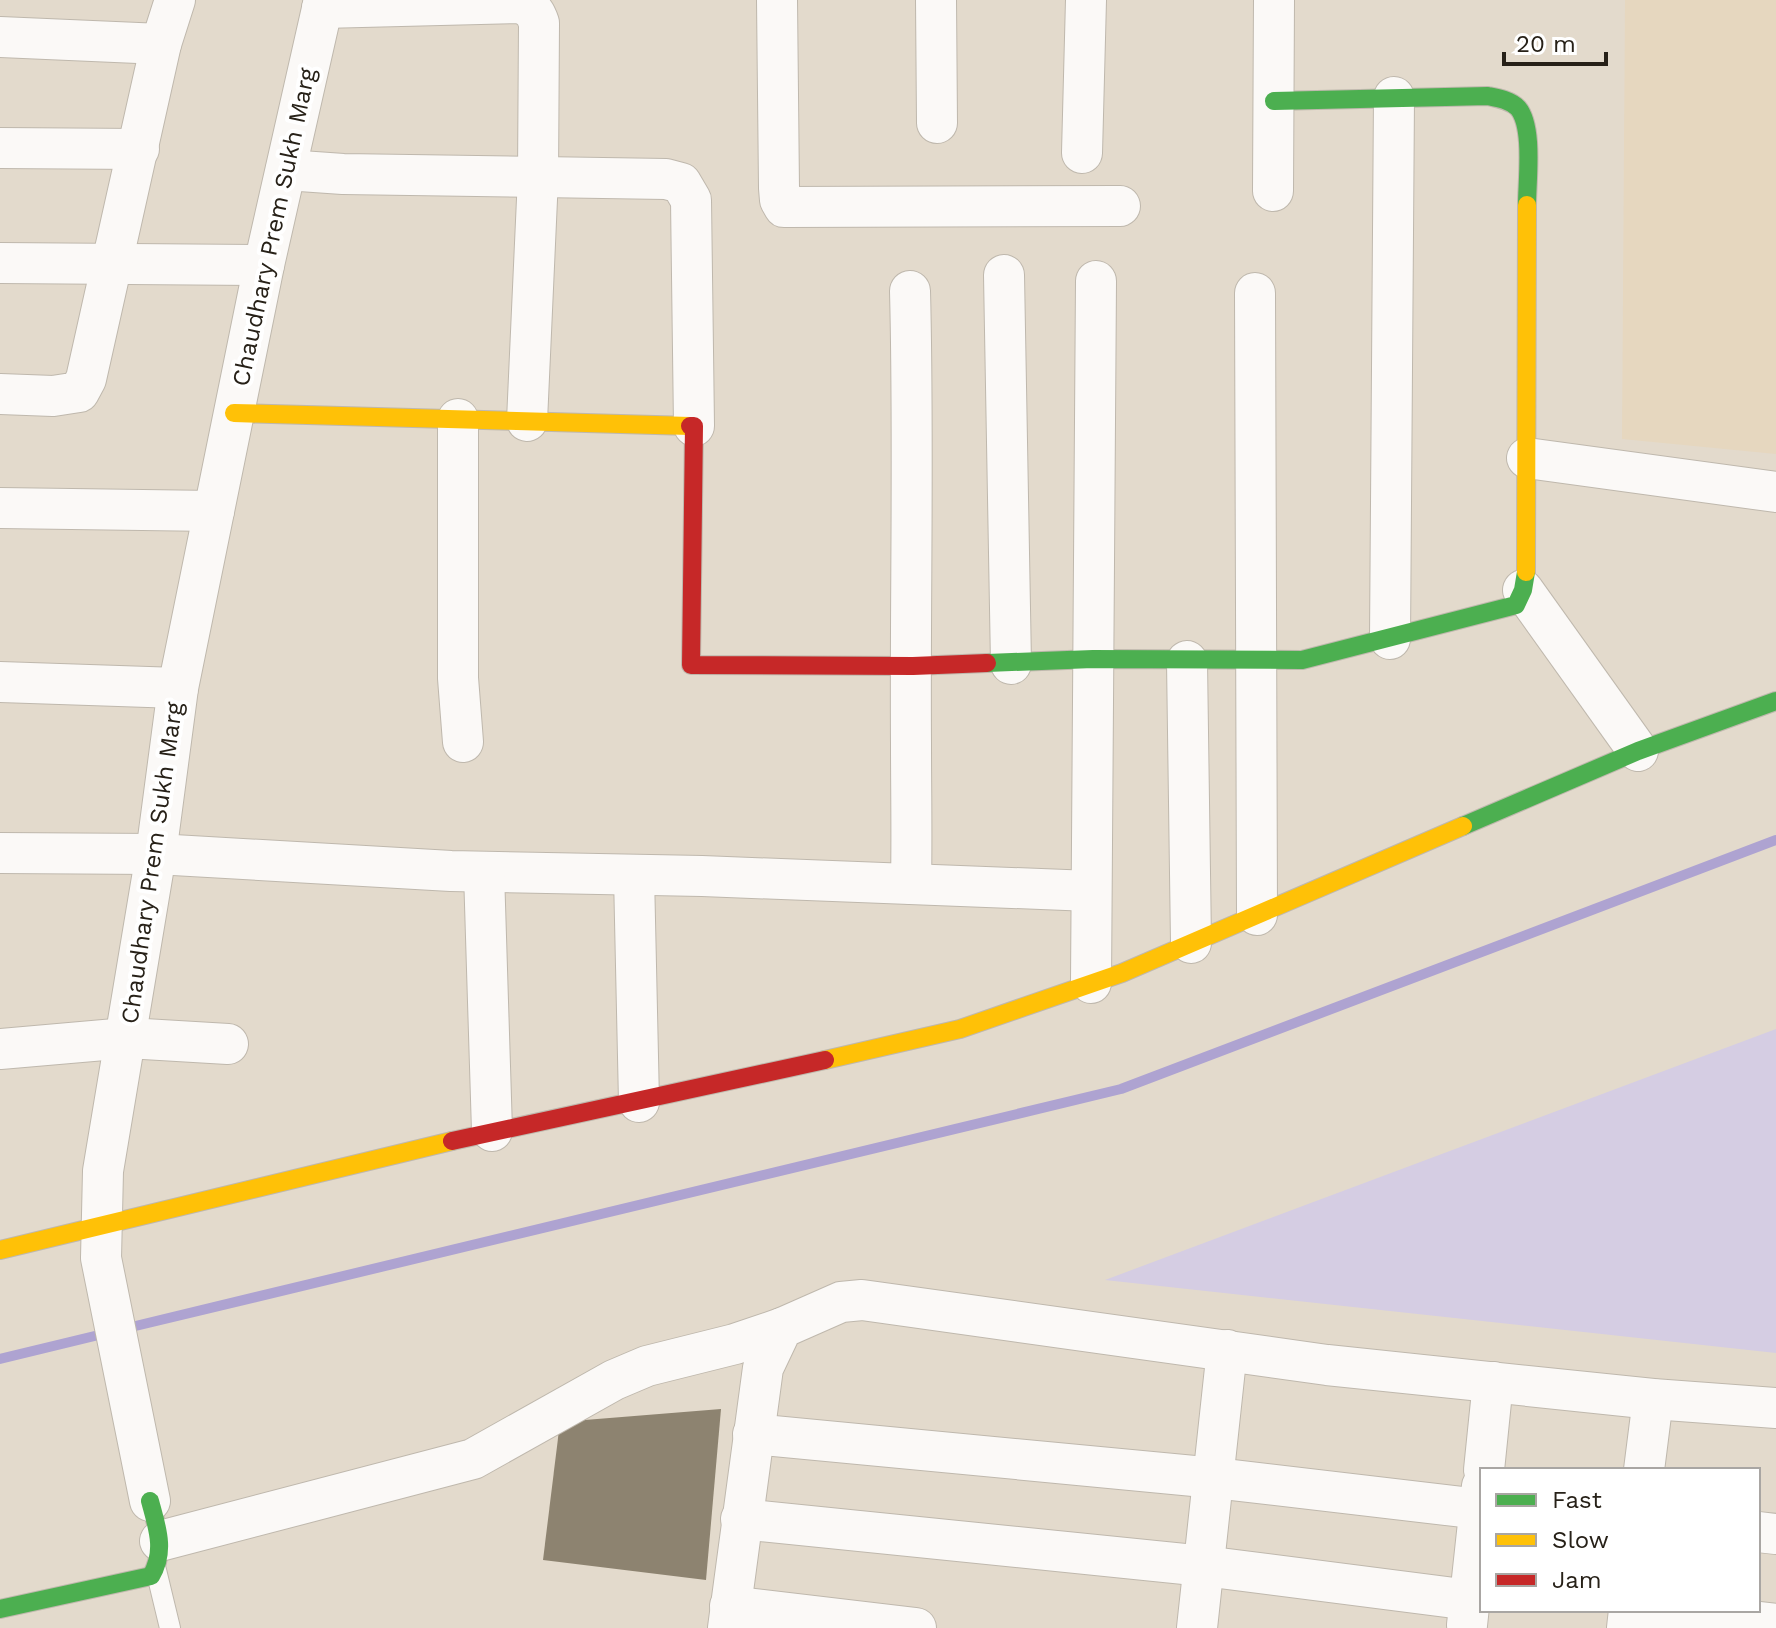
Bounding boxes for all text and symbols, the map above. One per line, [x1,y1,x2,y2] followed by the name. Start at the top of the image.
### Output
[1504,16,1606,66] scale bar
[1516,30,1576,58] text: 20 m
[227,65,321,389] street label: Chaudhary Prem Sukh Marg
[116,700,188,1026] street label: Chaudhary Prem Sukh Marg
[1480,1468,1760,1612] legend
[1552,1486,1602,1514] text: Fast
[1552,1526,1609,1554] text: Slow
[1552,1566,1602,1594] text: Jam

